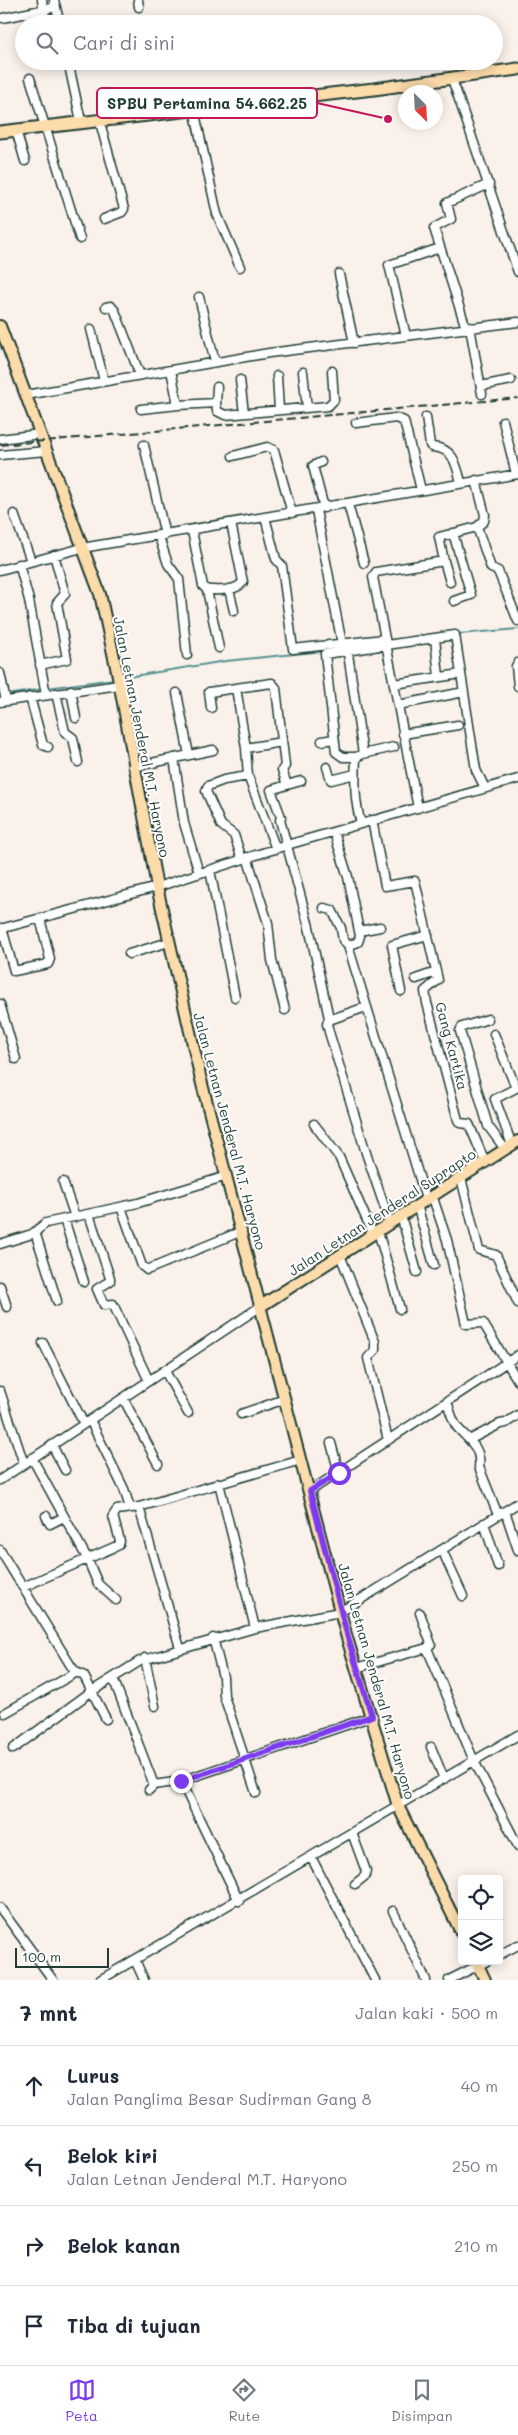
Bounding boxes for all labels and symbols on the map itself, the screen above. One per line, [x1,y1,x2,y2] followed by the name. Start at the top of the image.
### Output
[398,85,443,130] north arrow
[97,88,317,118] callout: SPBU Pertamina 54.662.25
[107,93,307,113] text: SPBU Pertamina 54.662.25
[109,615,175,859] street label: Jalan Letnan Jenderal M.T. Haryono
[431,1000,473,1092] street label: Gang Kartika
[189,1010,271,1252] street label: Jalan Letnan Jenderal M.T. Haryono
[284,1144,480,1280] street label: Jalan Letnan Jenderal Suprapto
[328,1462,351,1485] route start
[334,1561,420,1801] street label: Jalan Letnan Jenderal M.T. Haryono
[170,1770,193,1793] route end
[15,1945,109,1968] scale bar

